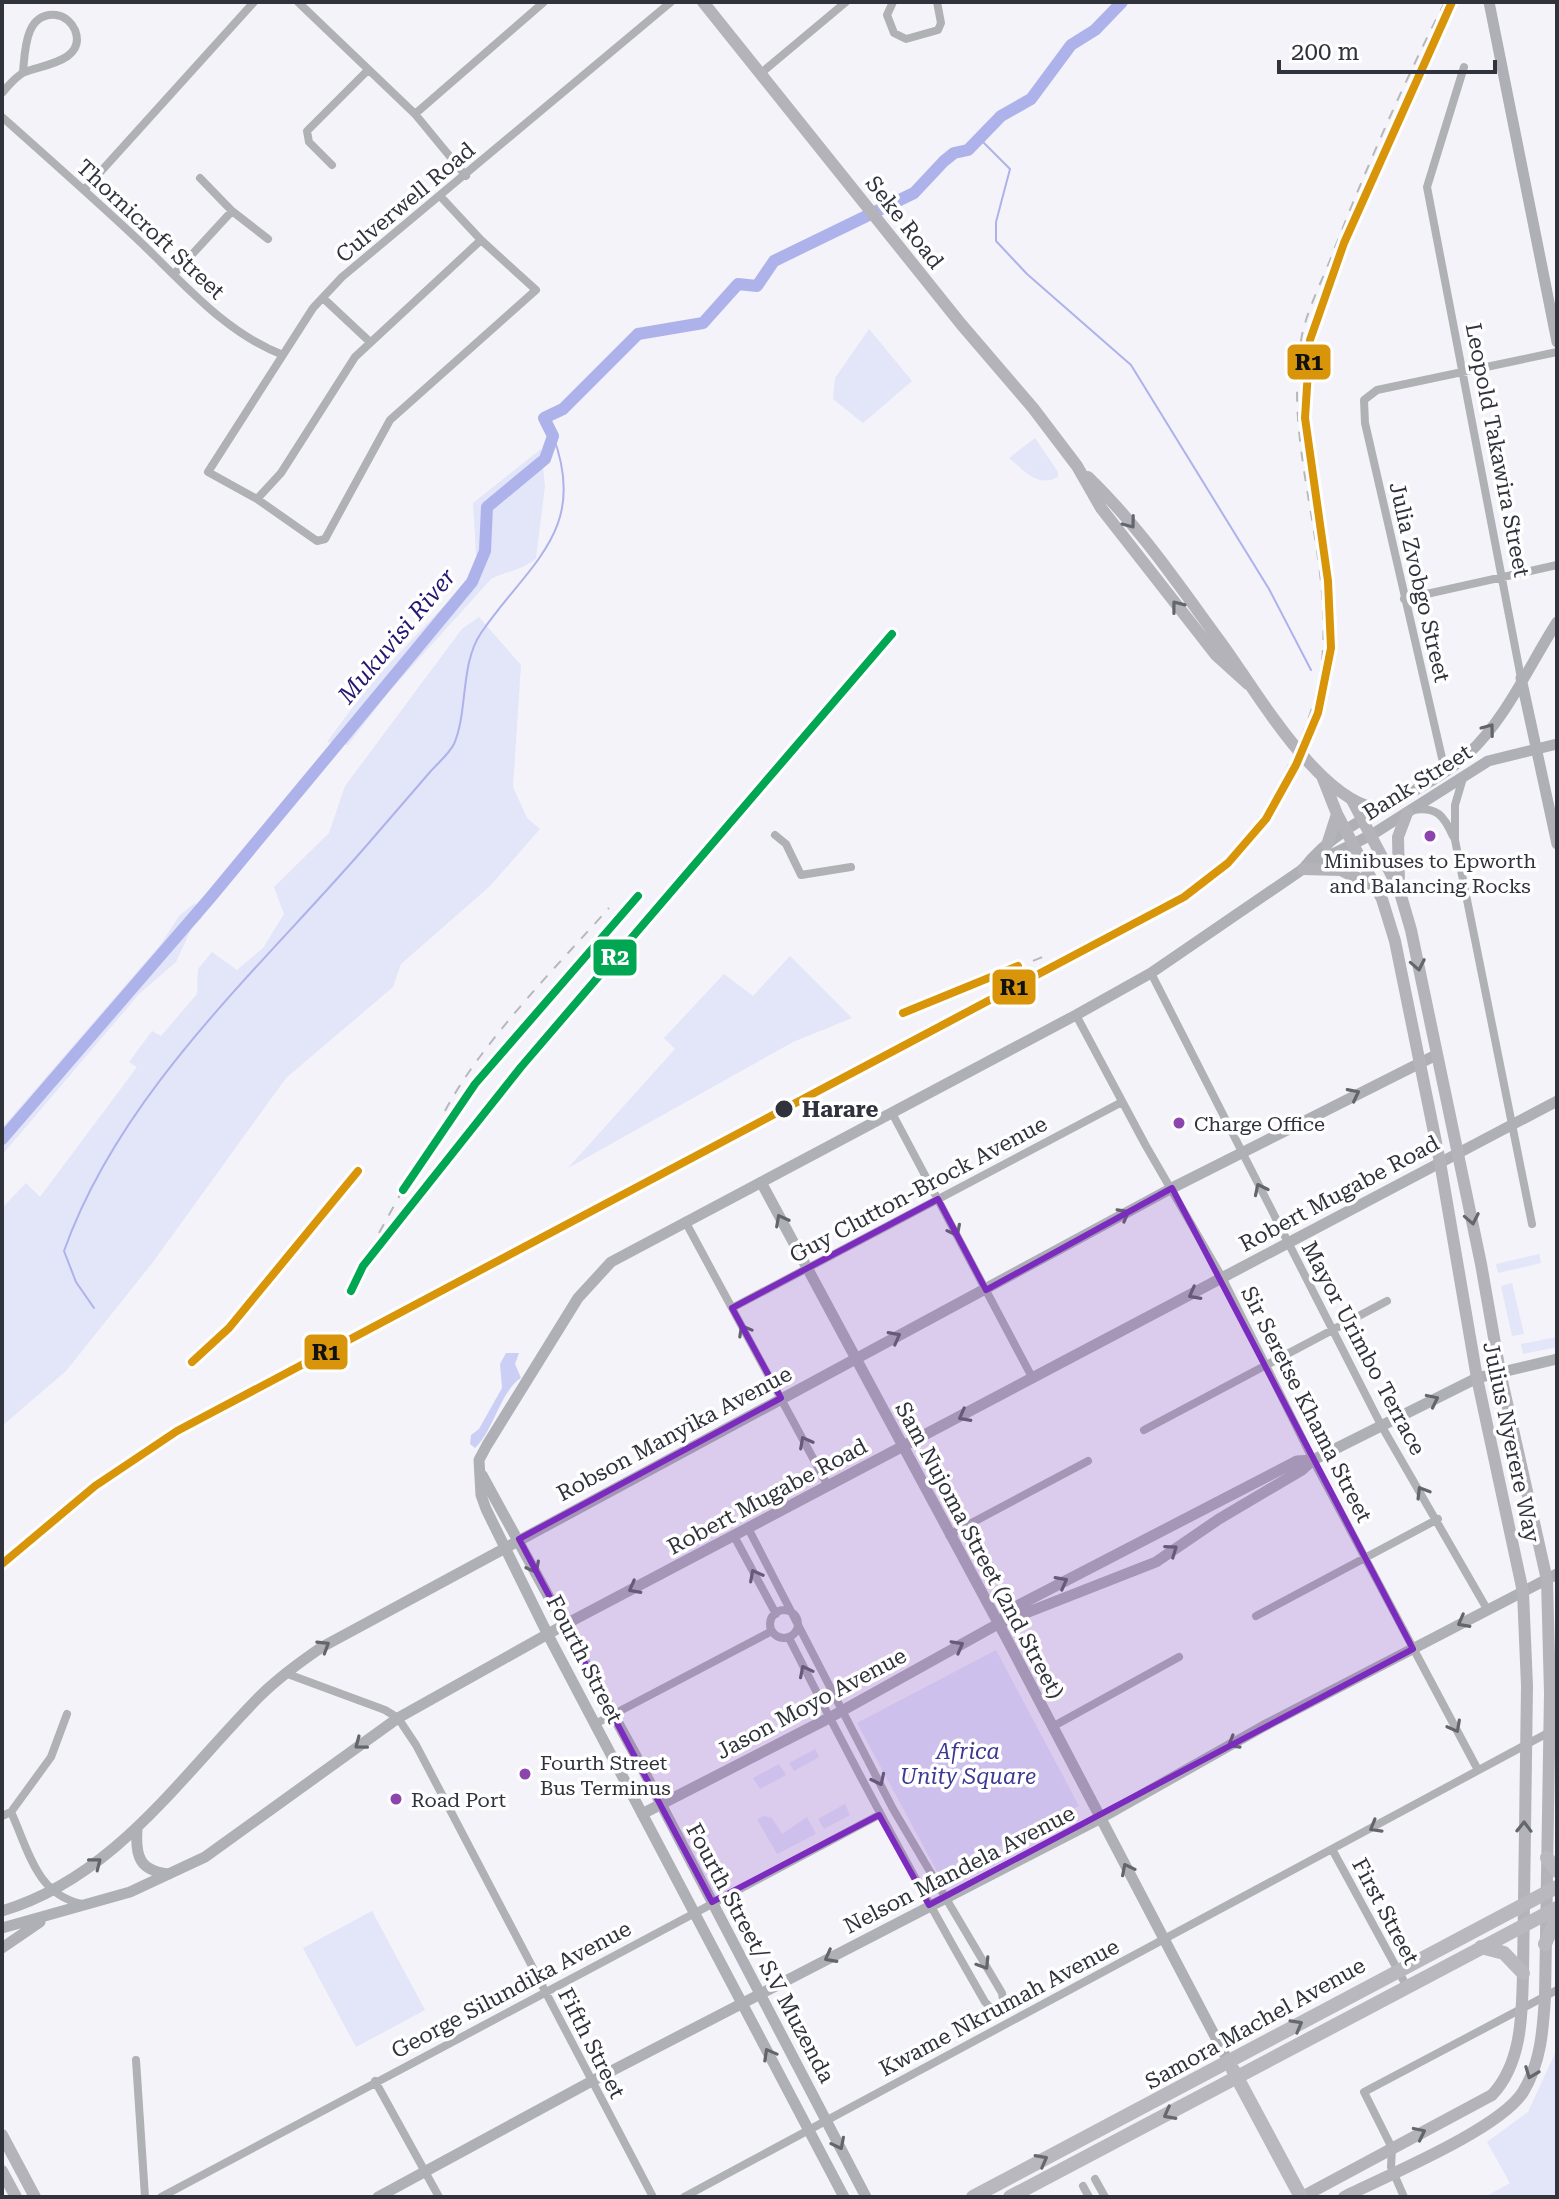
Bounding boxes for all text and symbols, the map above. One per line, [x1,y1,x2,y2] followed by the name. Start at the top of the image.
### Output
[1279,24,1495,74] scale bar
[1291,38,1359,66] text: 200 m
[331,137,480,268] street label: Culverwell Road
[72,154,230,304] street label: Thornicroft Street
[861,171,949,274] street label: Seke Road
[1461,321,1534,579] street label: Leopold Takawira Street
[1286,343,1332,381] line badge: R1
[1295,350,1323,375] text: R1
[1384,480,1455,685] street label: Julia Zvobgo Street
[1121,514,1135,529] one-way arrow
[332,563,462,710] water label: Mukuvisi River
[1173,600,1187,615] one-way arrow
[1480,723,1494,737] one-way arrow
[1358,739,1476,826] street label: Bank Street
[1422,828,1438,844] marker: Minibuses to Epworth and Balancing Rocks
[1324,849,1536,898] place label: Minibuses to Epworth and Balancing Rocks
[592,938,638,977] line badge: R2
[601,945,629,970] text: R2
[1409,958,1426,971] one-way arrow
[991,968,1037,1006] line badge: R1
[1000,975,1028,1000] text: R1
[1346,1088,1361,1103] one-way arrow
[802,1097,879,1122] place label: Harare
[773,1098,795,1120] marker: Harare
[785,1111,1051,1268] street label: Guy Clutton-Brock Avenue
[1194,1112,1325,1136] place label: Charge Office
[1171,1115,1187,1131] marker: Charge Office
[1235,1130,1443,1257] street label: Robert Mugabe Road
[1254,1182,1269,1197] one-way arrow
[1115,1208,1129,1224] one-way arrow
[1463,1212,1480,1225] one-way arrow
[775,1214,790,1228] one-way arrow
[945,1223,961,1237] one-way arrow
[1297,1237,1431,1459] street label: Mayor Urimbo Terrace
[1236,1282,1377,1526] street label: Sir Seretse Khama Street
[1187,1285,1202,1300] one-way arrow
[738,1324,753,1338] one-way arrow
[886,1332,901,1347] one-way arrow
[303,1333,349,1371] line badge: R1
[1478,1339,1545,1545] street label: Julius Nyerere Way
[312,1340,340,1365] text: R1
[552,1361,796,1506] street label: Robson Manyika Avenue
[1424,1394,1439,1410] one-way arrow
[890,1398,1069,1703] street label: Sam Nujoma Street (2nd Street)
[958,1406,972,1421] one-way arrow
[663,1433,871,1560] street label: Robert Mugabe Road
[799,1437,815,1451] one-way arrow
[1416,1486,1431,1501] one-way arrow
[1163,1545,1177,1560] one-way arrow
[524,1559,539,1574] one-way arrow
[749,1568,764,1583] one-way arrow
[1054,1577,1069,1592] one-way arrow
[628,1579,643,1594] one-way arrow
[542,1591,627,1727] street label: Fourth Street
[1457,1612,1472,1628] one-way arrow
[315,1641,330,1656] one-way arrow
[950,1641,965,1656] one-way arrow
[712,1643,911,1764] street label: Jason Moyo Avenue
[800,1664,815,1679] one-way arrow
[1445,1718,1460,1733] one-way arrow
[1227,1733,1242,1749] one-way arrow
[354,1734,369,1748] one-way arrow
[900,1739,1036,1789] park label: Africa Unity Square
[540,1751,671,1800] place label: Fourth Street Bus Terminus
[517,1766,533,1782] marker: Fourth Street Bus Terminus
[869,1772,885,1786] one-way arrow
[411,1788,506,1812] place label: Road Port
[388,1791,404,1807] marker: Road Port
[840,1800,1079,1939] street label: Nelson Mandela Avenue
[1370,1817,1384,1833] one-way arrow
[681,1819,840,2087] street label: Fourth Street/ S.V Muzenda
[1515,1820,1532,1833] one-way arrow
[1347,1854,1424,1969] street label: First Street
[87,1859,102,1873] one-way arrow
[1121,1863,1136,1878] one-way arrow
[387,1916,635,2063] street label: George Silundika Avenue
[875,1934,1123,2081] street label: Kwame Nkrumah Avenue
[824,1948,839,1963] one-way arrow
[1141,1952,1370,2094] street label: Samora Machel Avenue
[974,1956,989,1970] one-way arrow
[553,1984,630,2103] street label: Fifth Street
[1289,2019,1303,2035] one-way arrow
[763,2048,779,2063] one-way arrow
[1524,2065,1541,2079] one-way arrow
[1162,2104,1177,2119] one-way arrow
[1412,2128,1427,2143] one-way arrow
[829,2135,845,2150] one-way arrow
[1034,2155,1048,2170] one-way arrow

